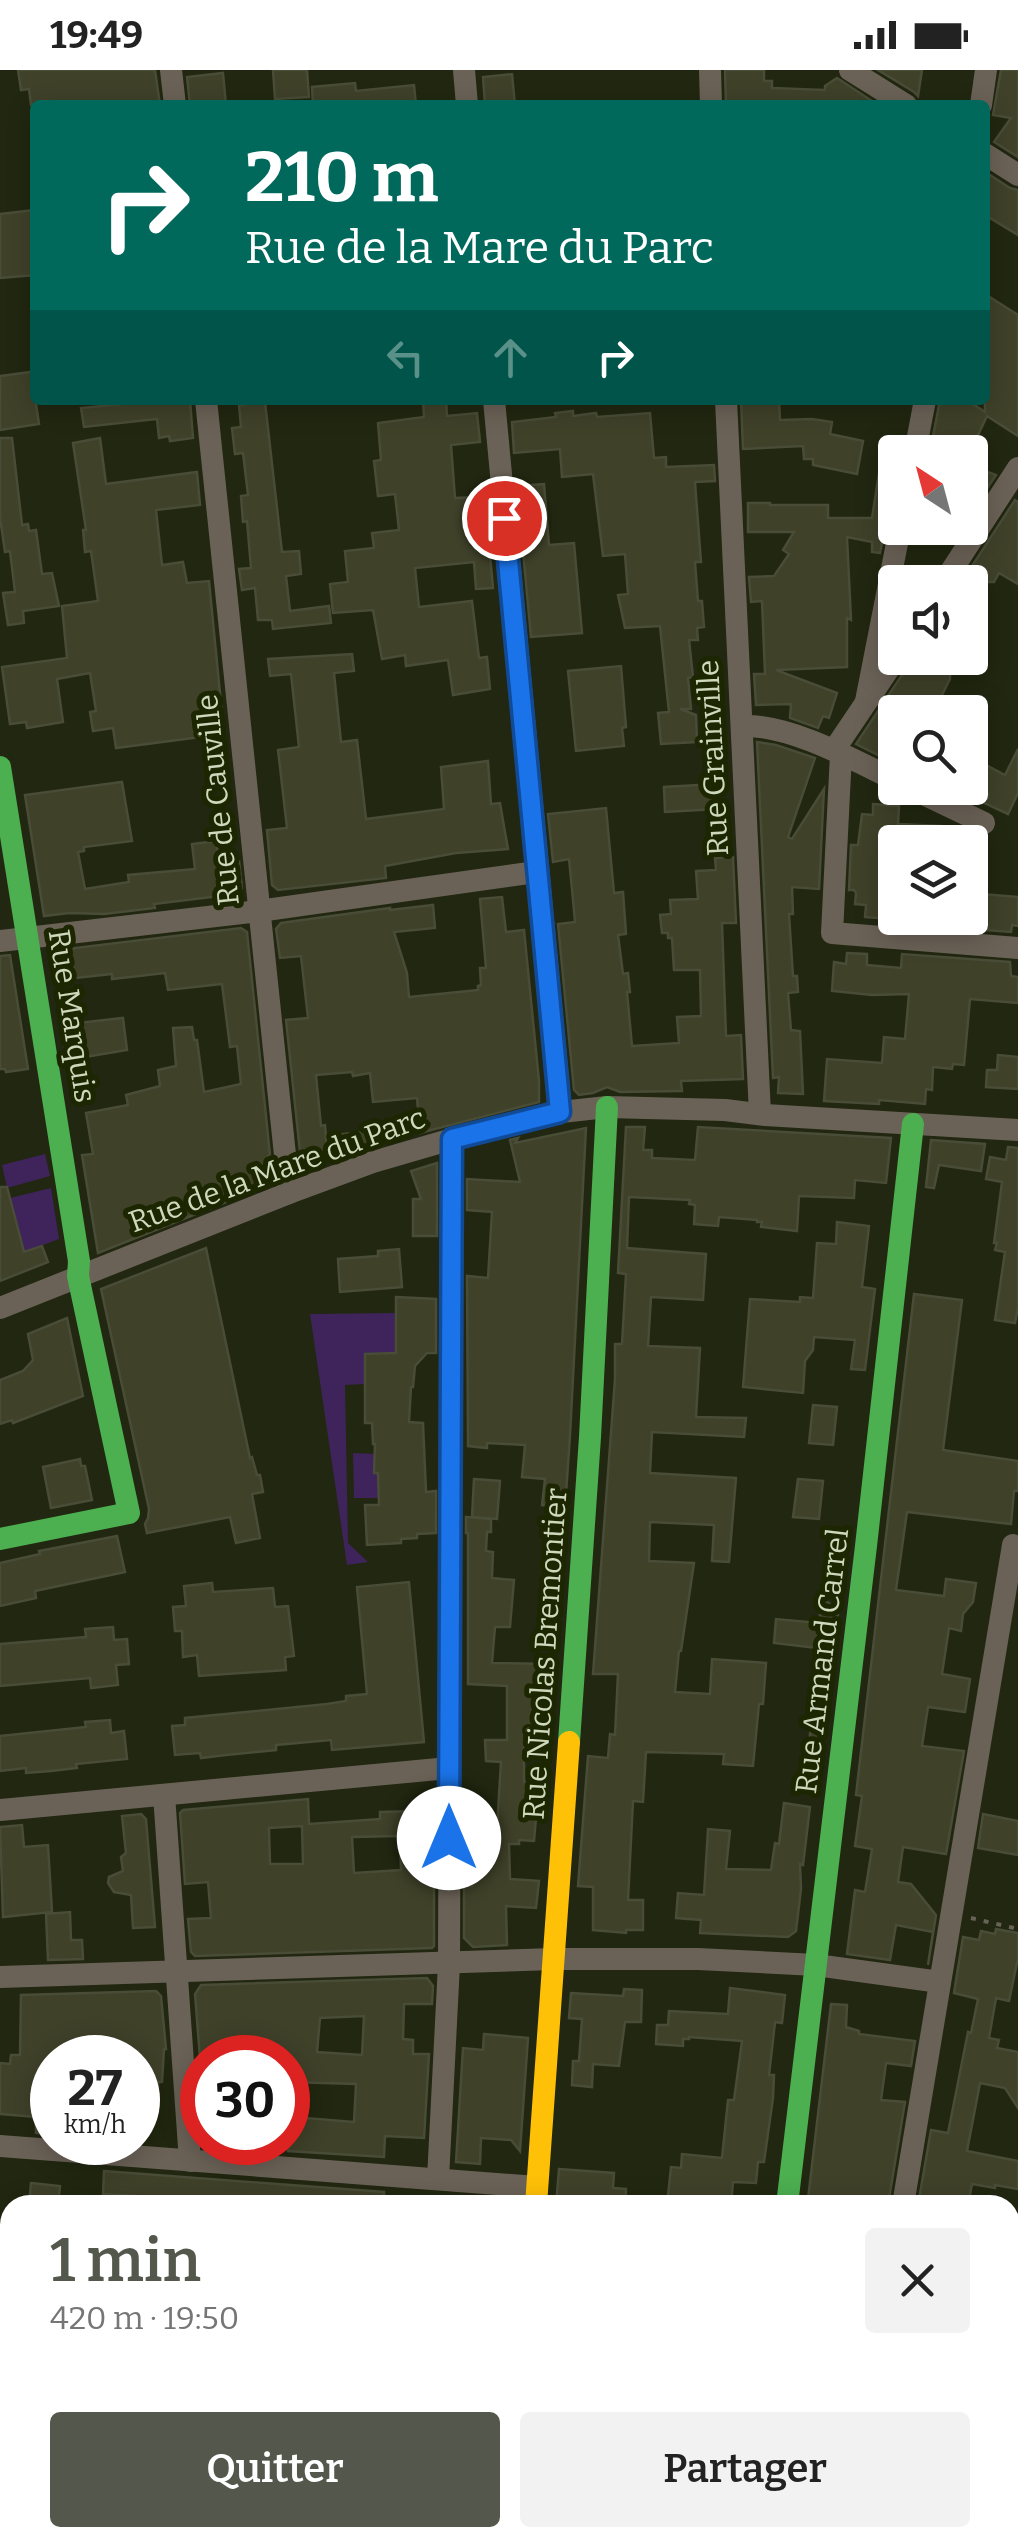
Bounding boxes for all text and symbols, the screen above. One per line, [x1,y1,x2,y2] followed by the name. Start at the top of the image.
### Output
[50,12,143,58] text: 19:49
[245,136,438,220] text: 210 m
[80,140,210,270] icon: right
[245,221,714,275] text: Rue de la Mare du Parc
[378,330,433,385] icon: left
[483,330,538,385] icon: ahead
[588,330,643,385] icon: right
[878,435,988,545] north arrow
[878,435,988,935] map controls
[462,476,547,561] pin
[477,491,532,546] icon: arrive
[878,565,988,675] button: sound
[690,659,736,857] street label: Rue Grainville
[189,693,247,907] street label: Rue de Cauville
[878,695,988,805] button: search
[878,825,988,935] button: layers
[41,927,103,1105] street label: Rue Marquis
[124,1100,430,1240] street label: Rue de la Mare du Parc
[515,1487,575,1821] street label: Rue Nicolas Bremontier
[788,1526,856,1796] street label: Rue Armand Carrel
[397,1786,501,1890] position arrow
[180,2035,310,2165] speed limit sign: 30
[68,2058,122,2118] text: 27
[64,2110,126,2140] text: km/h
[50,2225,201,2297] text: 1 min
[865,2228,970,2333] button: close
[50,2299,239,2337] text: 420 m · 19:50
[50,2412,500,2527] button: Quitter
[520,2412,970,2527] button: Partager

